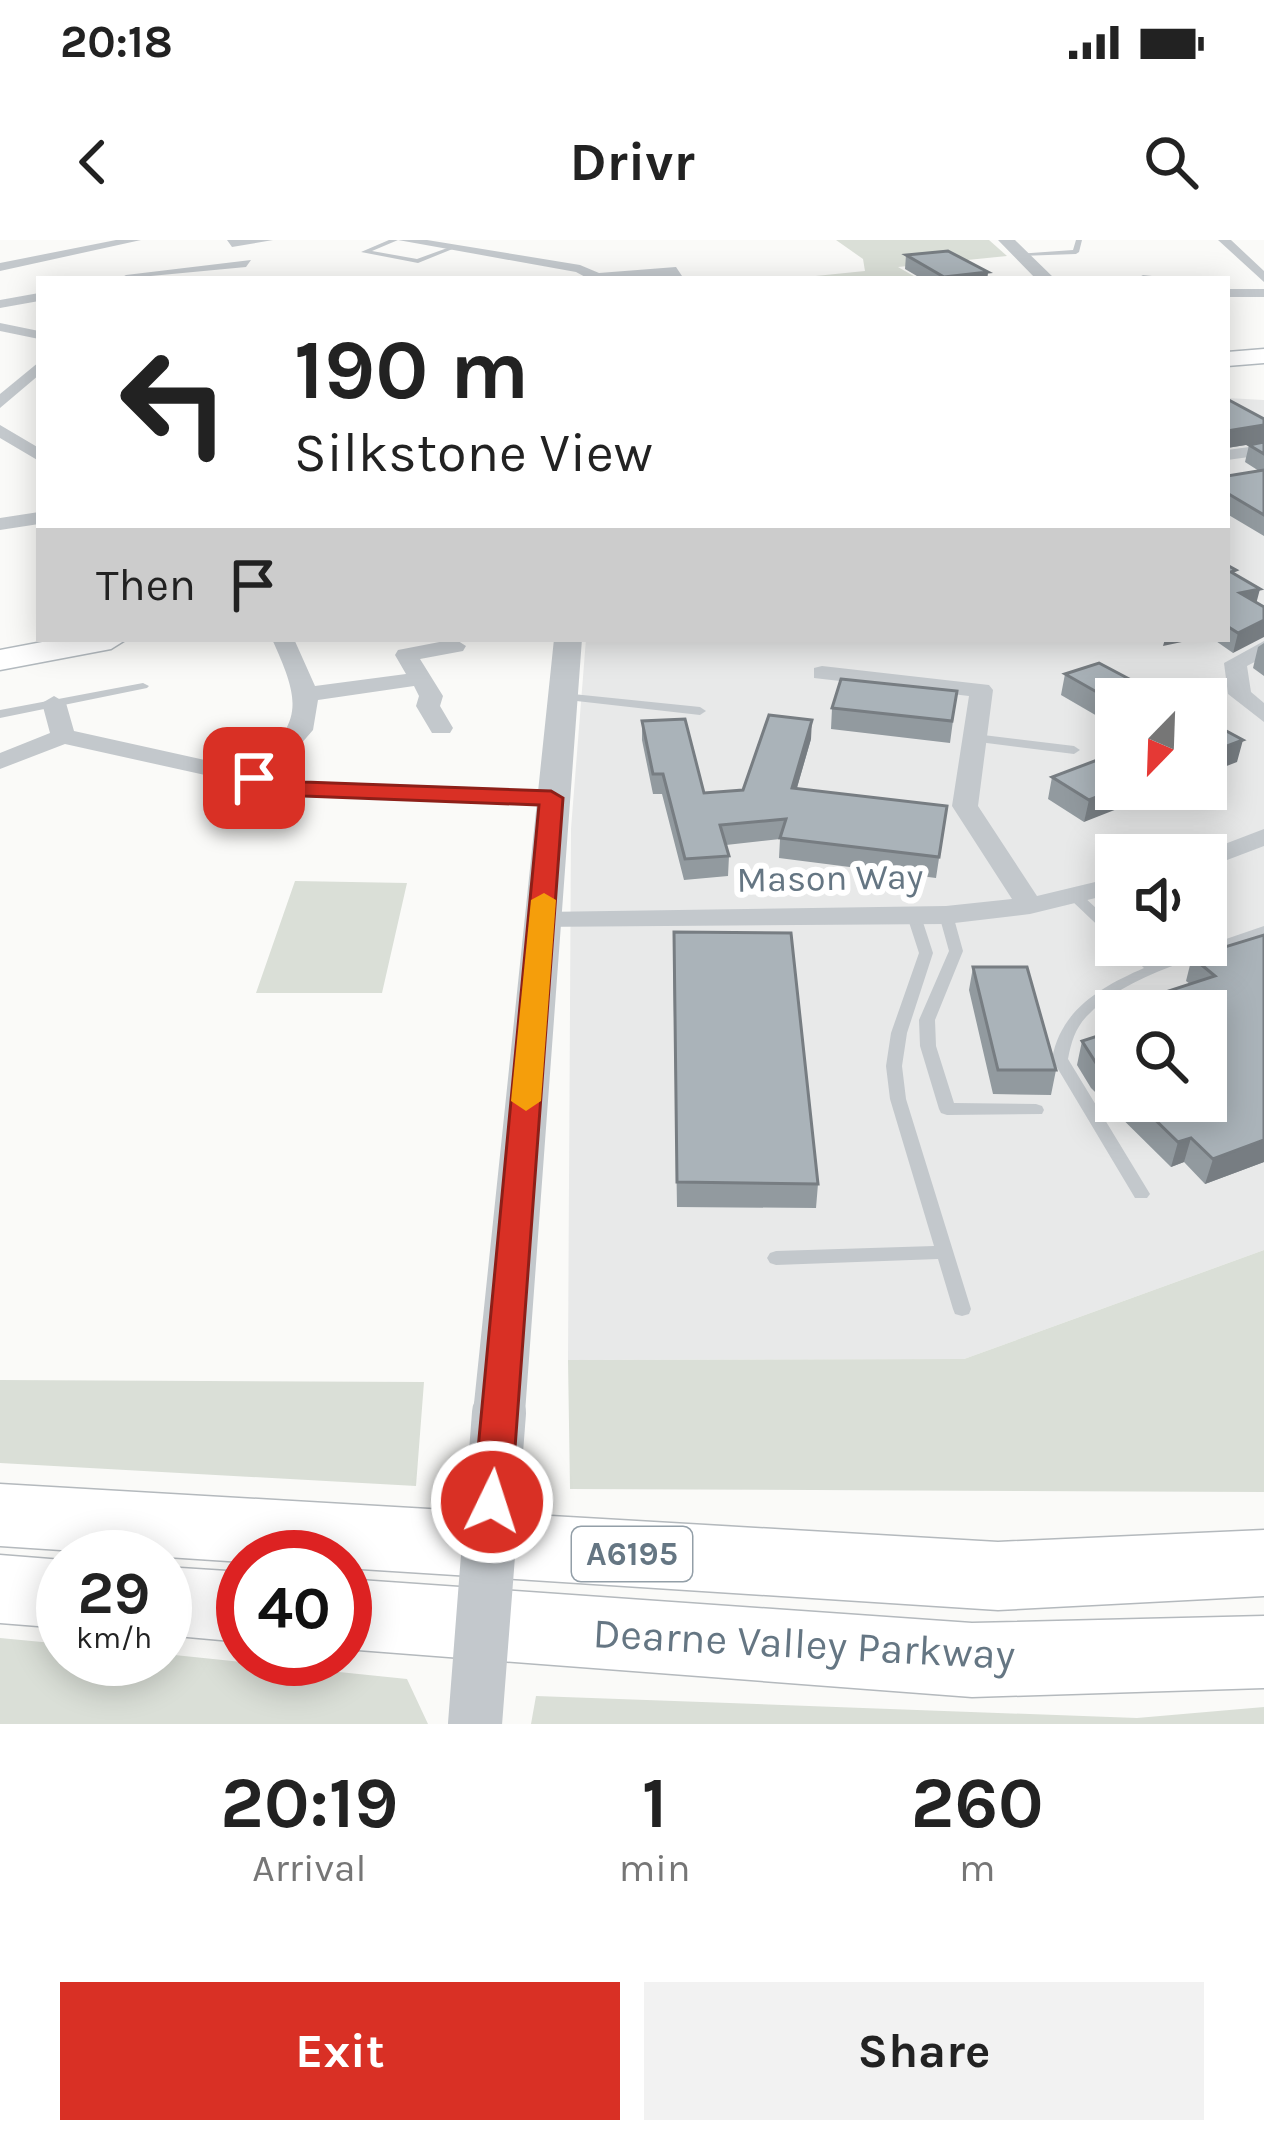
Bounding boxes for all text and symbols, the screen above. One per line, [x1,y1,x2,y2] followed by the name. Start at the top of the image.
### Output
[60,16,173,68] text: 20:18
[60,129,126,195] icon: back
[1138,129,1204,195] icon: search
[569,130,695,194] text: Drivr
[294,321,529,419] text: 190 m
[96,324,252,480] icon: left
[294,421,653,485] text: Silkstone View
[220,552,286,618] icon: arrive
[96,559,196,611] text: Then
[1095,678,1227,810] north arrow
[1095,678,1227,1122] map controls
[203,727,305,829] pin
[221,745,287,811] icon: arrive
[1095,834,1227,966] button: sound
[736,855,924,901] street label: Mason Way
[1095,990,1227,1122] button: search
[429,1439,555,1565] position arrow
[572,1527,692,1581] road number: A6195
[216,1530,372,1686] speed limit sign: 40
[78,1558,150,1628] text: 29
[592,1608,1016,1680] street label: Dearne Valley Parkway
[76,1620,152,1656] text: km/h
[220,1761,398,1845] text: 20:19
[642,1761,667,1845] text: 1
[911,1761,1044,1845] text: 260
[252,1845,367,1891] text: Arrival
[619,1845,690,1891] text: min
[959,1845,995,1891] text: m
[60,1982,620,2120] button: Exit
[644,1982,1204,2120] button: Share

